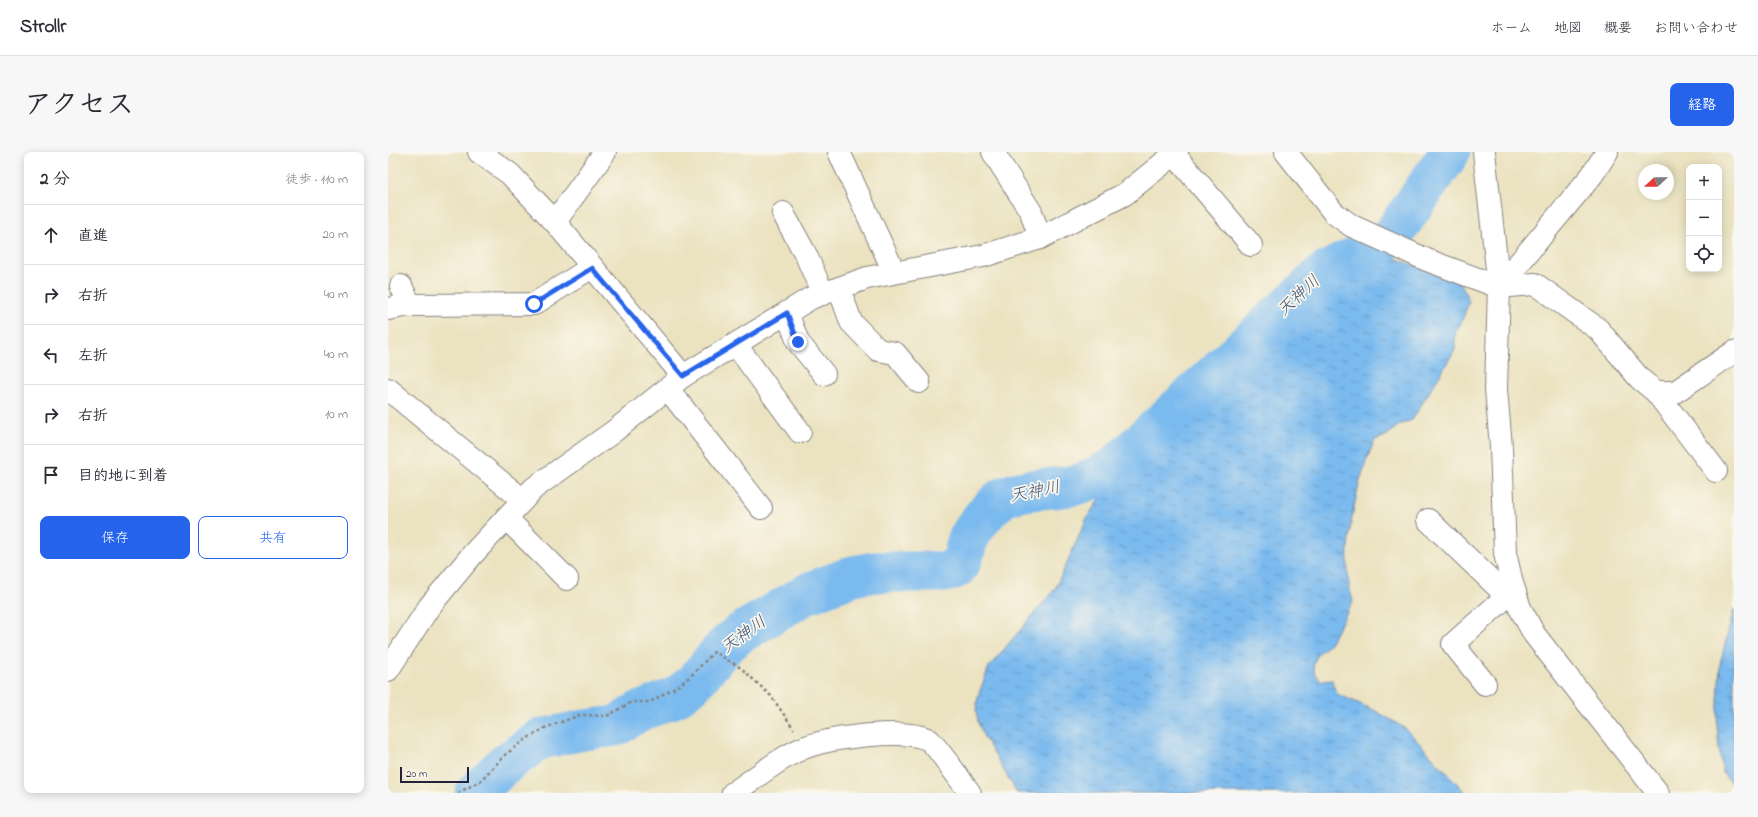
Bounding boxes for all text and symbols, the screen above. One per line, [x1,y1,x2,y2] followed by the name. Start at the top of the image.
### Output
[20,14,66,41] text: Strollr
[1491,18,1532,39] text: ホーム
[1554,18,1582,39] text: 地図
[1604,18,1632,39] text: 概要
[1654,18,1738,39] text: お問い合わせ
[1670,83,1734,126] button: 経路
[24,86,134,127] text: アクセス
[1638,164,1674,200] north arrow
[1686,164,1722,272] map controls
[1686,164,1722,200] button: +
[40,167,70,192] text: 2 分
[286,170,348,189] text: 徒歩 · 110 m
[1686,200,1722,236] button: −
[40,224,62,246] icon: ahead
[78,225,108,247] text: 直進
[323,225,348,244] text: 20 m
[1686,236,1722,272] button: locate
[1272,269,1326,323] water label: 天神川
[40,284,62,306] icon: right
[78,285,108,307] text: 右折
[324,285,348,304] text: 40 m
[525,295,543,313] route start
[789,333,807,351] route end
[40,344,62,366] icon: left
[78,345,108,367] text: 左折
[324,345,348,364] text: 40 m
[40,404,62,426] icon: right
[78,405,108,427] text: 右折
[325,405,348,424] text: 10 m
[40,464,62,486] icon: arrive
[78,465,168,487] text: 目的地に到着
[1008,475,1062,509] water label: 天神川
[40,516,190,559] button: 保存
[198,516,348,559] button: 共有
[716,610,772,660] water label: 天神川
[400,765,469,784] scale bar
[406,766,428,782] text: 20 m

